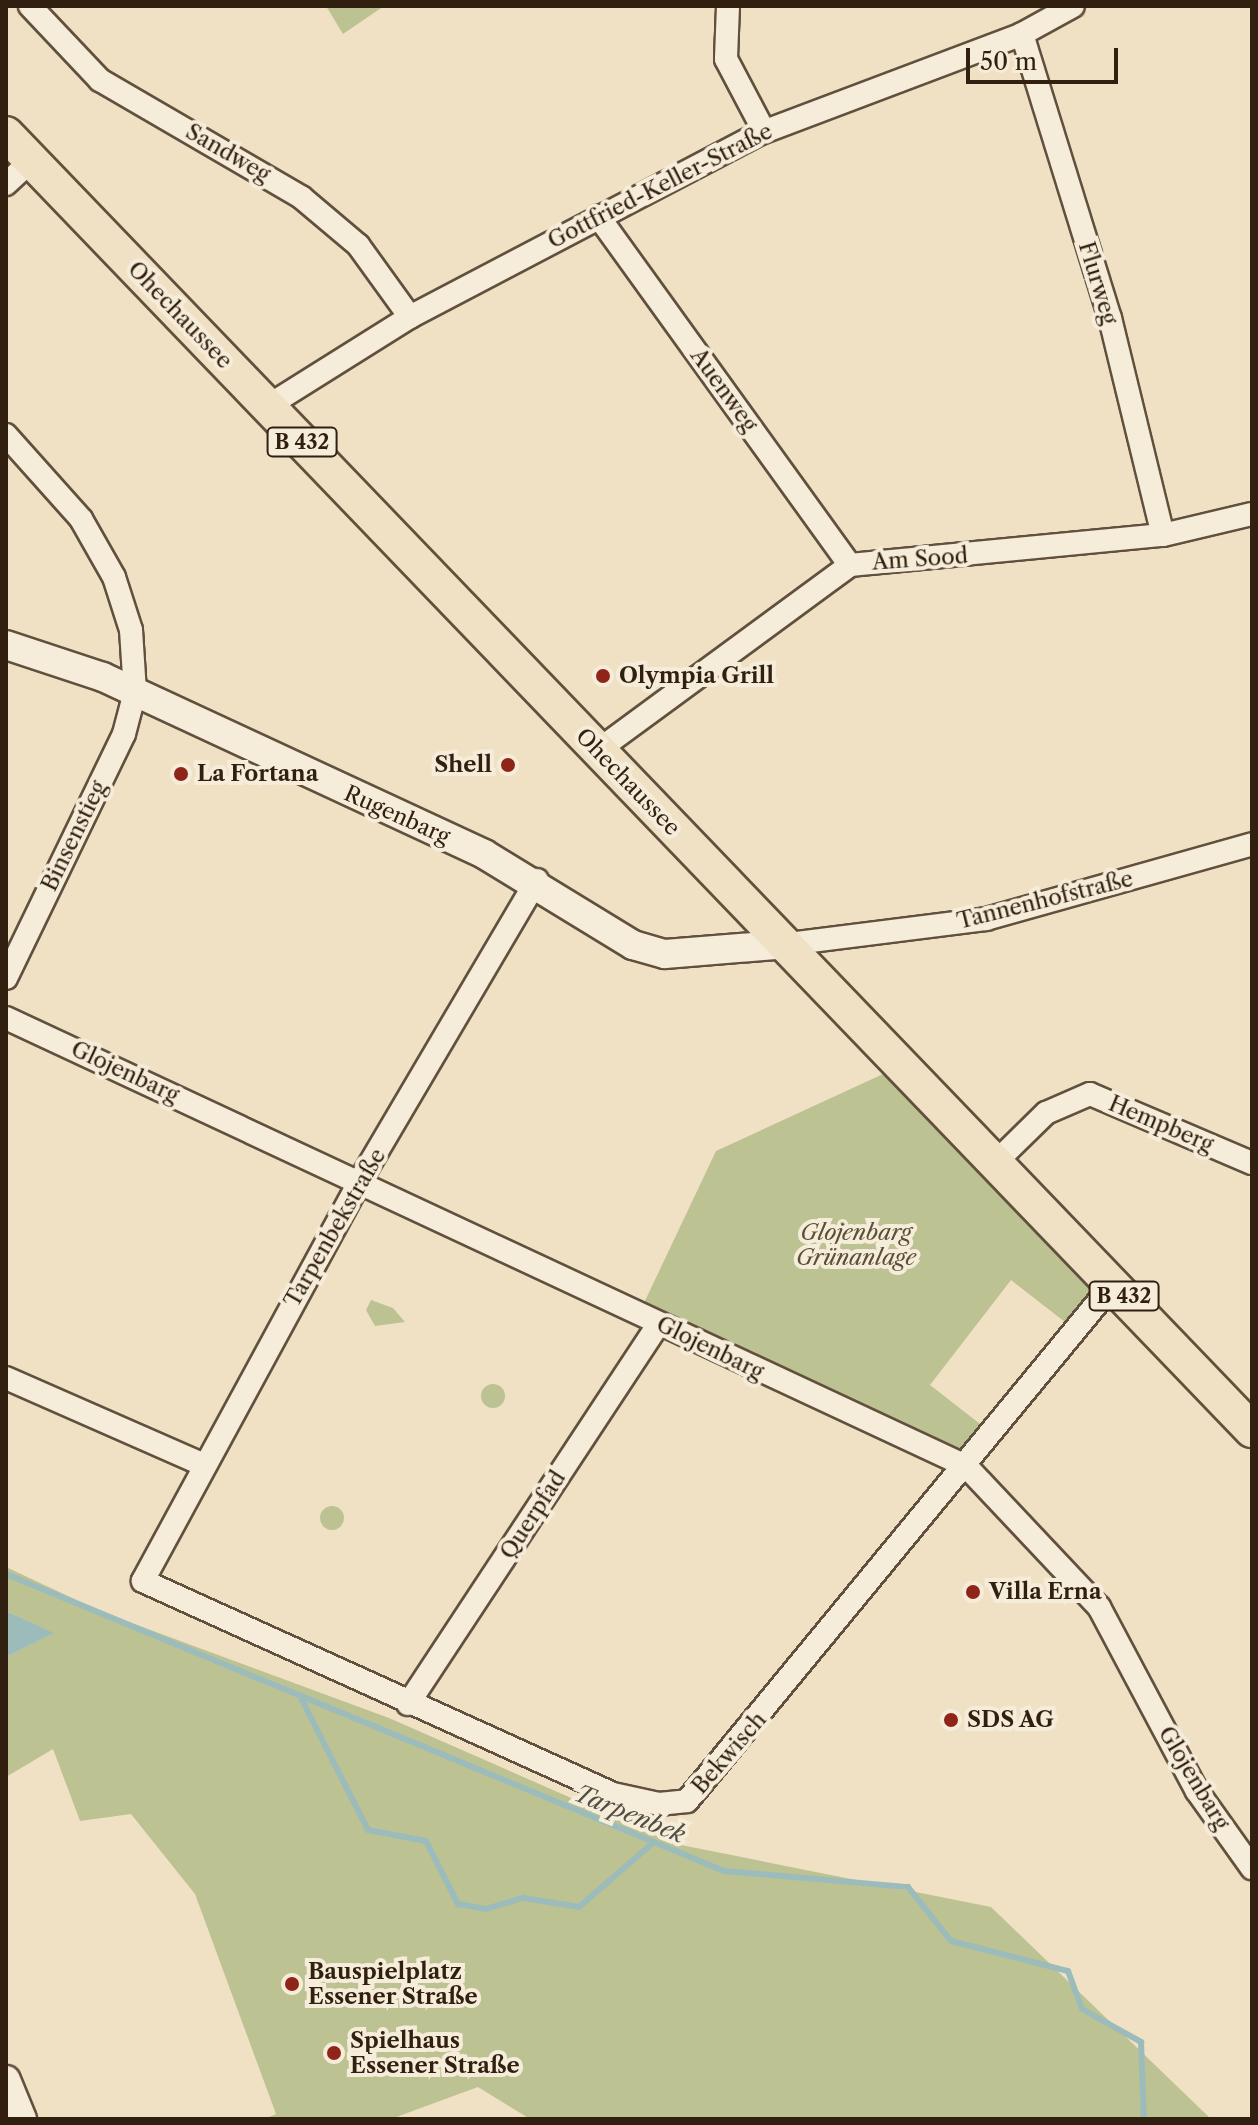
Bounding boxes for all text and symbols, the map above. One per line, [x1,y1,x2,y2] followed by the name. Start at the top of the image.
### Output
[970,32,1122,82] scale bar
[980,47,1037,76] text: 50 m
[181,118,275,188] street label: Sandweg
[543,118,777,254] street label: Gottfried-Keller-Straße
[1073,238,1123,328] street label: Flurweg
[122,256,238,374] street label: Ohechaussee
[685,343,763,437] street label: Auenweg
[266,426,338,458] road number: B 432
[871,542,969,576] street label: Am Sood
[619,663,774,689] place label: Olympia Grill
[594,667,612,685] marker: Olympia Grill
[570,723,686,841] street label: Ohechaussee
[434,752,492,778] place label: Shell
[499,756,517,774] marker: Shell
[197,761,319,787] place label: La Fortana
[172,765,190,783] marker: La Fortana
[36,777,112,895] street label: Binsenstieg
[340,780,454,850] street label: Rugenbarg
[954,865,1136,935] street label: Tannenhofstraße
[67,1036,183,1108] street label: Glojenbarg
[1105,1090,1217,1158] street label: Hempberg
[279,1144,391,1312] street label: Tarpenbekstraße
[796,1219,916,1270] park label: Glojenbarg Grünanlage
[1088,1280,1160,1312] road number: B 432
[652,1311,768,1385] street label: Glojenbarg
[495,1466,571,1564] street label: Querpfad
[989,1579,1102,1605] place label: Villa Erna
[964,1583,982,1601] marker: Villa Erna
[686,1707,772,1799] street label: Bekwisch
[967,1707,1055,1733] place label: SDS AG
[942,1711,960,1729] marker: SDS AG
[1153,1722,1235,1834] street label: Glojenbarg
[571,1779,689,1849] water label: Tarpenbek
[308,1958,478,2010] place label: Bauspielplatz Essener Straße
[283,1975,301,1993] marker: Bauspielplatz Essener Straße
[350,2027,520,2078] place label: Spielhaus Essener Straße
[325,2044,343,2062] marker: Spielhaus Essener Straße

